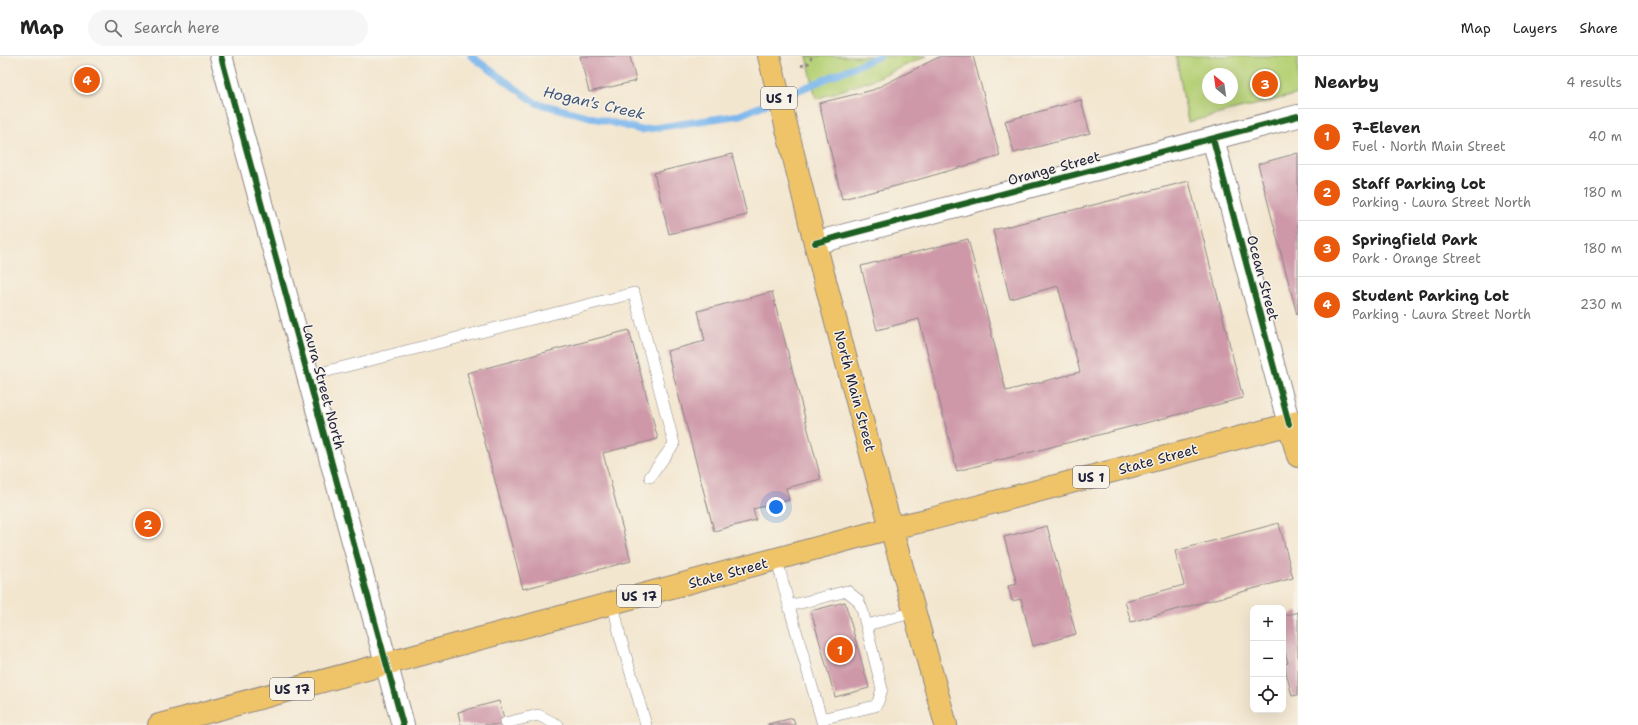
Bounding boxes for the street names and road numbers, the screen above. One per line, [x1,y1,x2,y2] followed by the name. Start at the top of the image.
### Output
[761,87,797,109] road number: US 1
[1006,147,1102,189] street label: Orange Street
[1243,233,1283,323] street label: Ocean Street
[299,322,349,452] street label: Laura Street North
[830,328,880,454] street label: North Main Street
[1116,440,1200,478] street label: State Street
[1073,466,1109,488] road number: US 1
[686,554,770,592] street label: State Street
[617,585,661,607] road number: US 17
[270,678,314,700] road number: US 17

